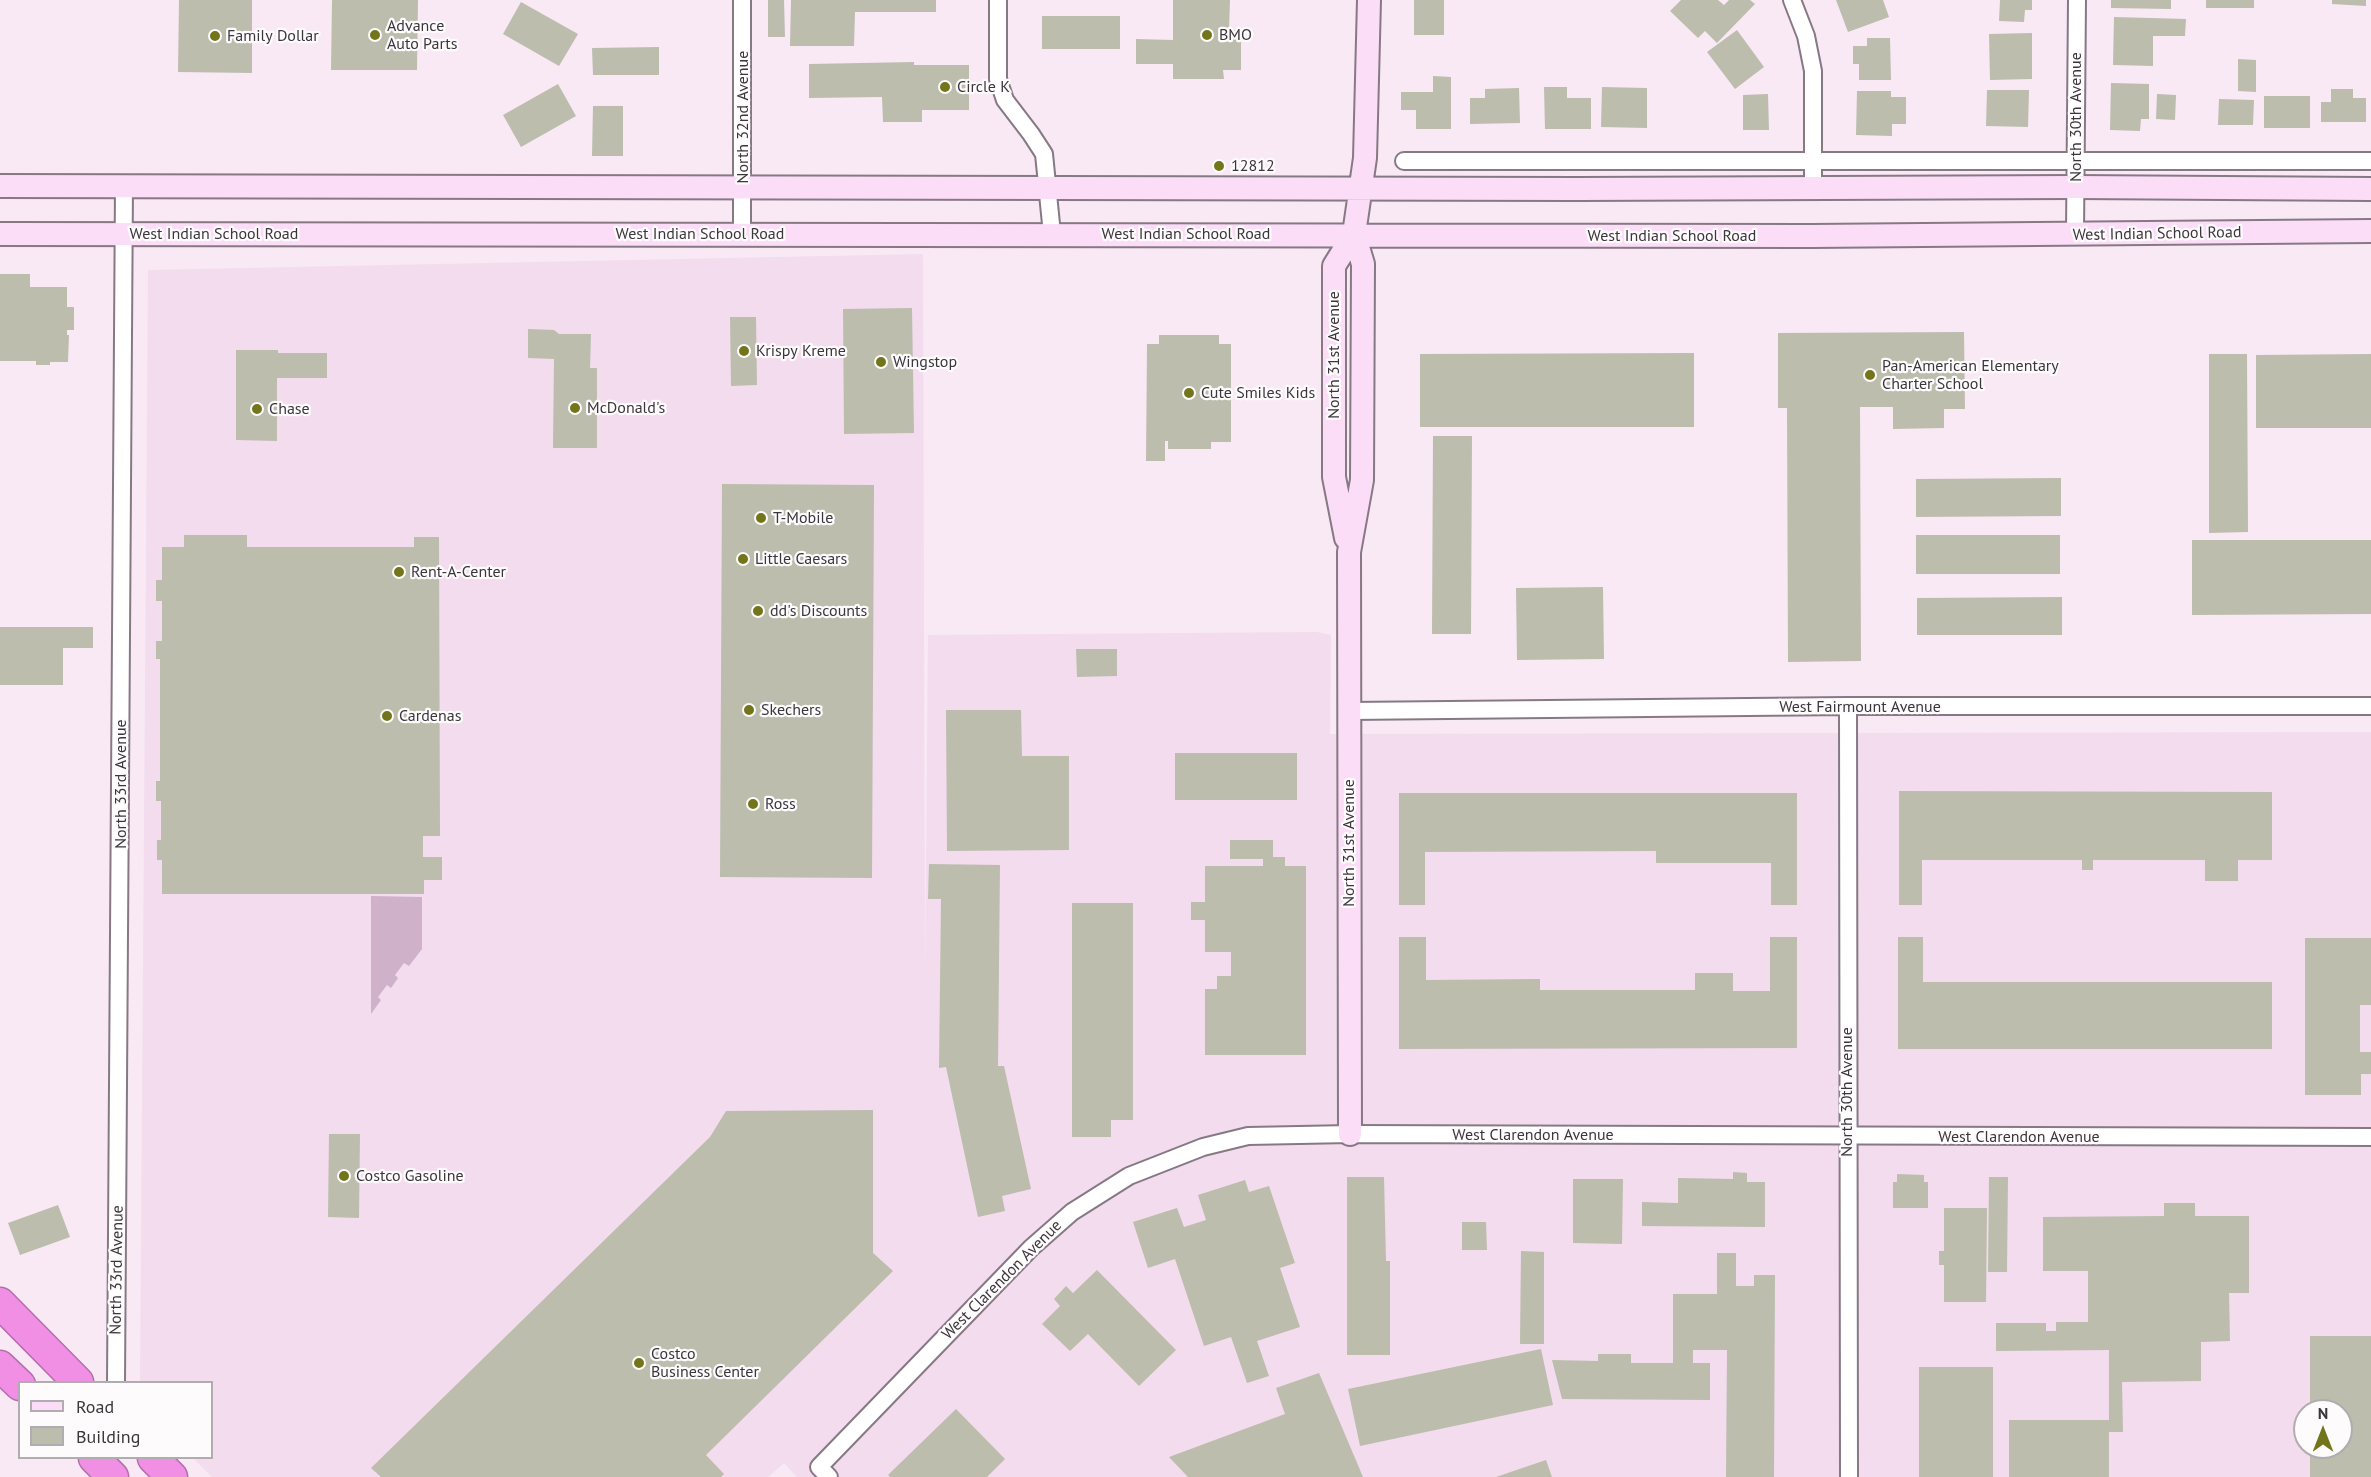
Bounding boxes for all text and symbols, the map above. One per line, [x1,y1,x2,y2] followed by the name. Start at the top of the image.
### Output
[387,16,457,54] place label: Advance Auto Parts
[1219,25,1252,45] place label: BMO
[227,26,319,46] place label: Family Dollar
[368,28,382,42] marker: Advance Auto Parts
[1200,28,1214,42] marker: BMO
[208,29,222,43] marker: Family Dollar
[733,51,753,183] street label: North 32nd Avenue
[2066,52,2086,182] street label: North 30th Avenue
[957,77,1010,97] place label: Circle K
[938,80,952,94] marker: Circle K
[1231,156,1275,176] place label: 12812
[1212,159,1226,173] marker: 12812
[2072,223,2242,245] street label: West Indian School Road
[130,224,298,244] street label: West Indian School Road
[616,224,784,244] street label: West Indian School Road
[1102,224,1270,244] street label: West Indian School Road
[1588,226,1756,246] street label: West Indian School Road
[1324,291,1344,419] street label: North 31st Avenue
[756,341,846,361] place label: Krispy Kreme
[737,344,751,358] marker: Krispy Kreme
[893,352,957,372] place label: Wingstop
[874,355,888,369] marker: Wingstop
[1882,356,2059,394] place label: Pan-American Elementary Charter School
[1863,368,1877,382] marker: Pan-American Elementary Charter School
[1201,383,1315,403] place label: Cute Smiles Kids
[1182,386,1196,400] marker: Cute Smiles Kids
[587,398,665,418] place label: McDonald's
[269,399,310,419] place label: Chase
[568,401,582,415] marker: McDonald's
[250,402,264,416] marker: Chase
[773,508,833,528] place label: T-Mobile
[754,511,768,525] marker: T-Mobile
[755,549,847,569] place label: Little Caesars
[736,552,750,566] marker: Little Caesars
[411,562,506,582] place label: Rent-A-Center
[392,565,406,579] marker: Rent-A-Center
[770,601,867,621] place label: dd's Discounts
[751,604,765,618] marker: dd's Discounts
[1779,697,1941,717] street label: West Fairmount Avenue
[761,700,821,720] place label: Skechers
[742,703,756,717] marker: Skechers
[399,706,461,726] place label: Cardenas
[380,709,394,723] marker: Cardenas
[111,719,131,849] street label: North 33rd Avenue
[1339,779,1359,907] street label: North 31st Avenue
[765,794,796,814] place label: Ross
[746,797,760,811] marker: Ross
[1837,1027,1857,1157] street label: North 30th Avenue
[1452,1125,1614,1145] street label: West Clarendon Avenue
[1938,1127,2100,1147] street label: West Clarendon Avenue
[356,1166,464,1186] place label: Costco Gasoline
[337,1169,351,1183] marker: Costco Gasoline
[106,1205,128,1335] street label: North 33rd Avenue
[938,1216,1066,1344] street label: West Clarendon Avenue
[651,1344,759,1382] place label: Costco Business Center
[632,1356,646,1370] marker: Costco Business Center
[18,1381,213,1459] legend
[76,1395,114,1418] text: Road
[2293,1399,2353,1459] north arrow
[2318,1403,2328,1423] text: N
[76,1425,140,1448] text: Building

